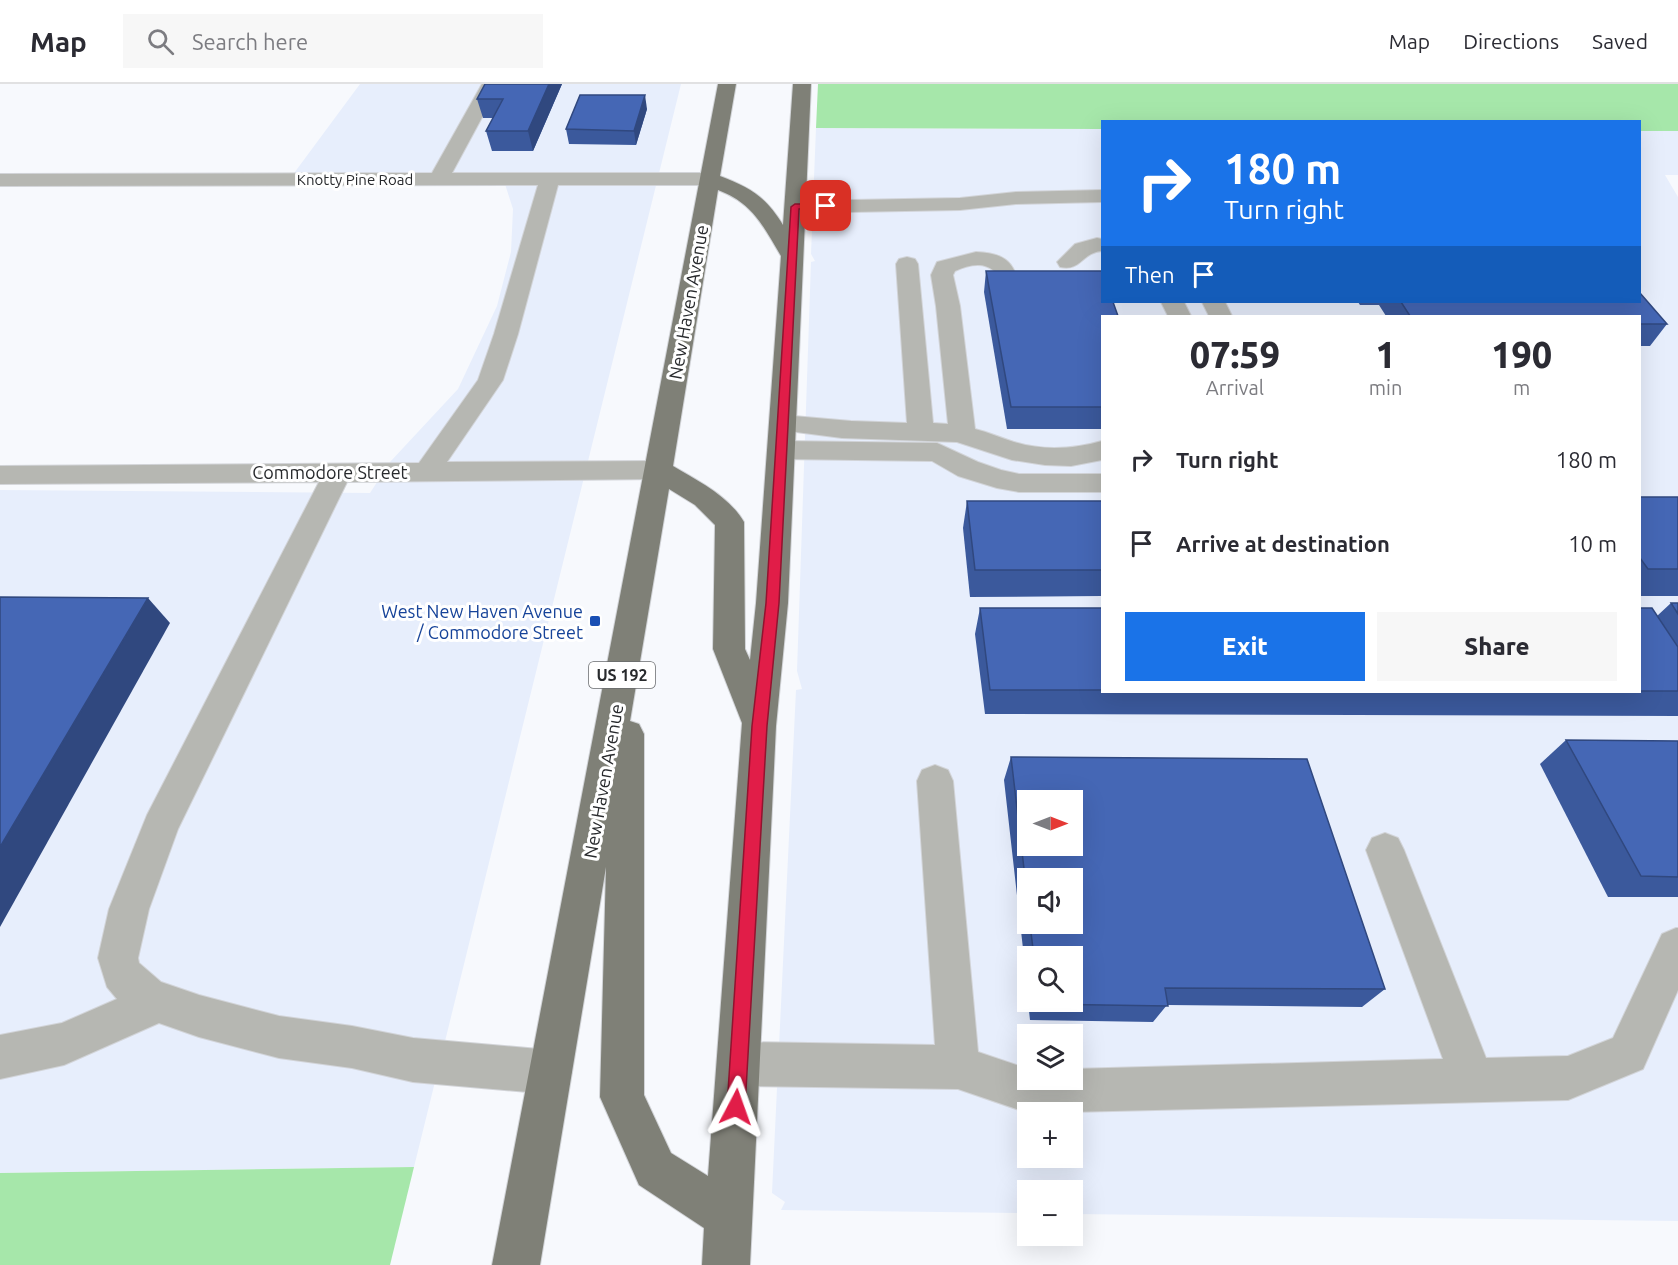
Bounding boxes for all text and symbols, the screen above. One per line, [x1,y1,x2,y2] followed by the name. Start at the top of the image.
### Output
[123,14,543,68] search box
[144,25,177,58] icon: search
[30,26,87,57] text: Map
[192,29,308,54] text: Search here
[1389,29,1430,53] text: Map
[1463,29,1559,53] text: Directions
[1592,29,1648,53] text: Saved
[1125,144,1203,222] icon: right
[1224,145,1341,192] text: 180 m
[297,171,413,188] street label: Knotty Pine Road
[800,180,851,231] pin
[809,189,842,222] icon: arrive
[1224,194,1344,224] text: Turn right
[665,223,711,381] street label: New Haven Avenue
[1187,258,1220,291] icon: arrive
[1125,262,1175,287] text: Then
[1190,334,1280,375] text: 07:59
[1375,334,1396,375] text: 1
[1491,334,1552,375] text: 190
[1206,376,1264,399] text: Arrival
[1369,376,1402,399] text: min
[1513,376,1530,399] text: m
[1125,443,1158,476] icon: right
[1176,447,1278,472] text: Turn right
[1556,447,1617,472] text: 180 m
[252,462,408,482] street label: Commodore Street
[1125,527,1158,560] icon: arrive
[1176,531,1390,556] text: Arrive at destination
[1568,531,1617,556] text: 10 m
[381,601,583,642] place label: West New Haven Avenue / Commodore Street
[1125,612,1365,681] button: Exit
[1377,612,1617,681] button: Share
[588,614,602,628] marker: West New Haven Avenue / Commodore Street
[589,662,655,688] road number: US 192
[580,702,626,860] street label: New Haven Avenue
[1017,790,1083,856] north arrow
[1017,790,1083,1246] map controls
[1017,868,1083,934] button: sound
[1017,946,1083,1012] button: search
[1017,1024,1083,1090] button: layers
[704,1075,768,1139] position arrow
[1017,1102,1083,1168] button: +
[1017,1180,1083,1246] button: −

